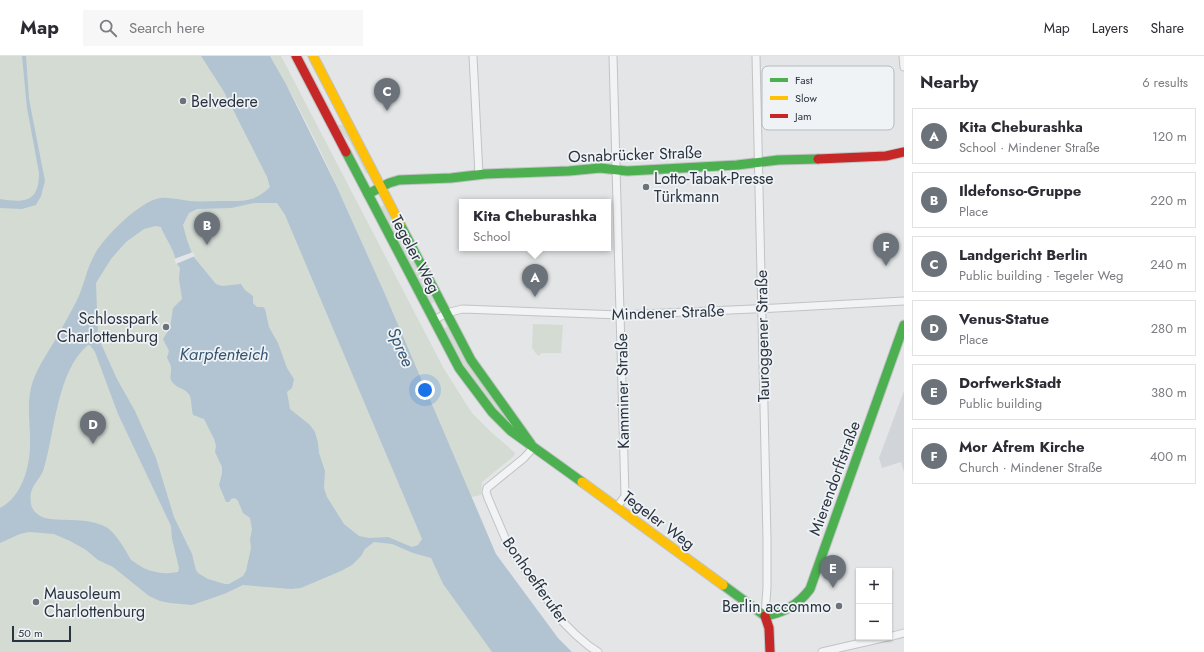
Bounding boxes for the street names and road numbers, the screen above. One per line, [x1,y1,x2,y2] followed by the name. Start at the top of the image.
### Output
[568,141,703,168] street label: Osnabrücker Straße
[385,211,446,297] street label: Tegeler Weg
[750,270,775,402] street label: Tauroggener Straße
[611,299,725,326] street label: Mindener Straße
[610,333,635,449] street label: Kamminer Straße
[803,418,866,539] street label: Mierendorffstraße
[618,485,700,555] street label: Tegeler Weg
[497,532,574,629] street label: Bonhoefferufer

